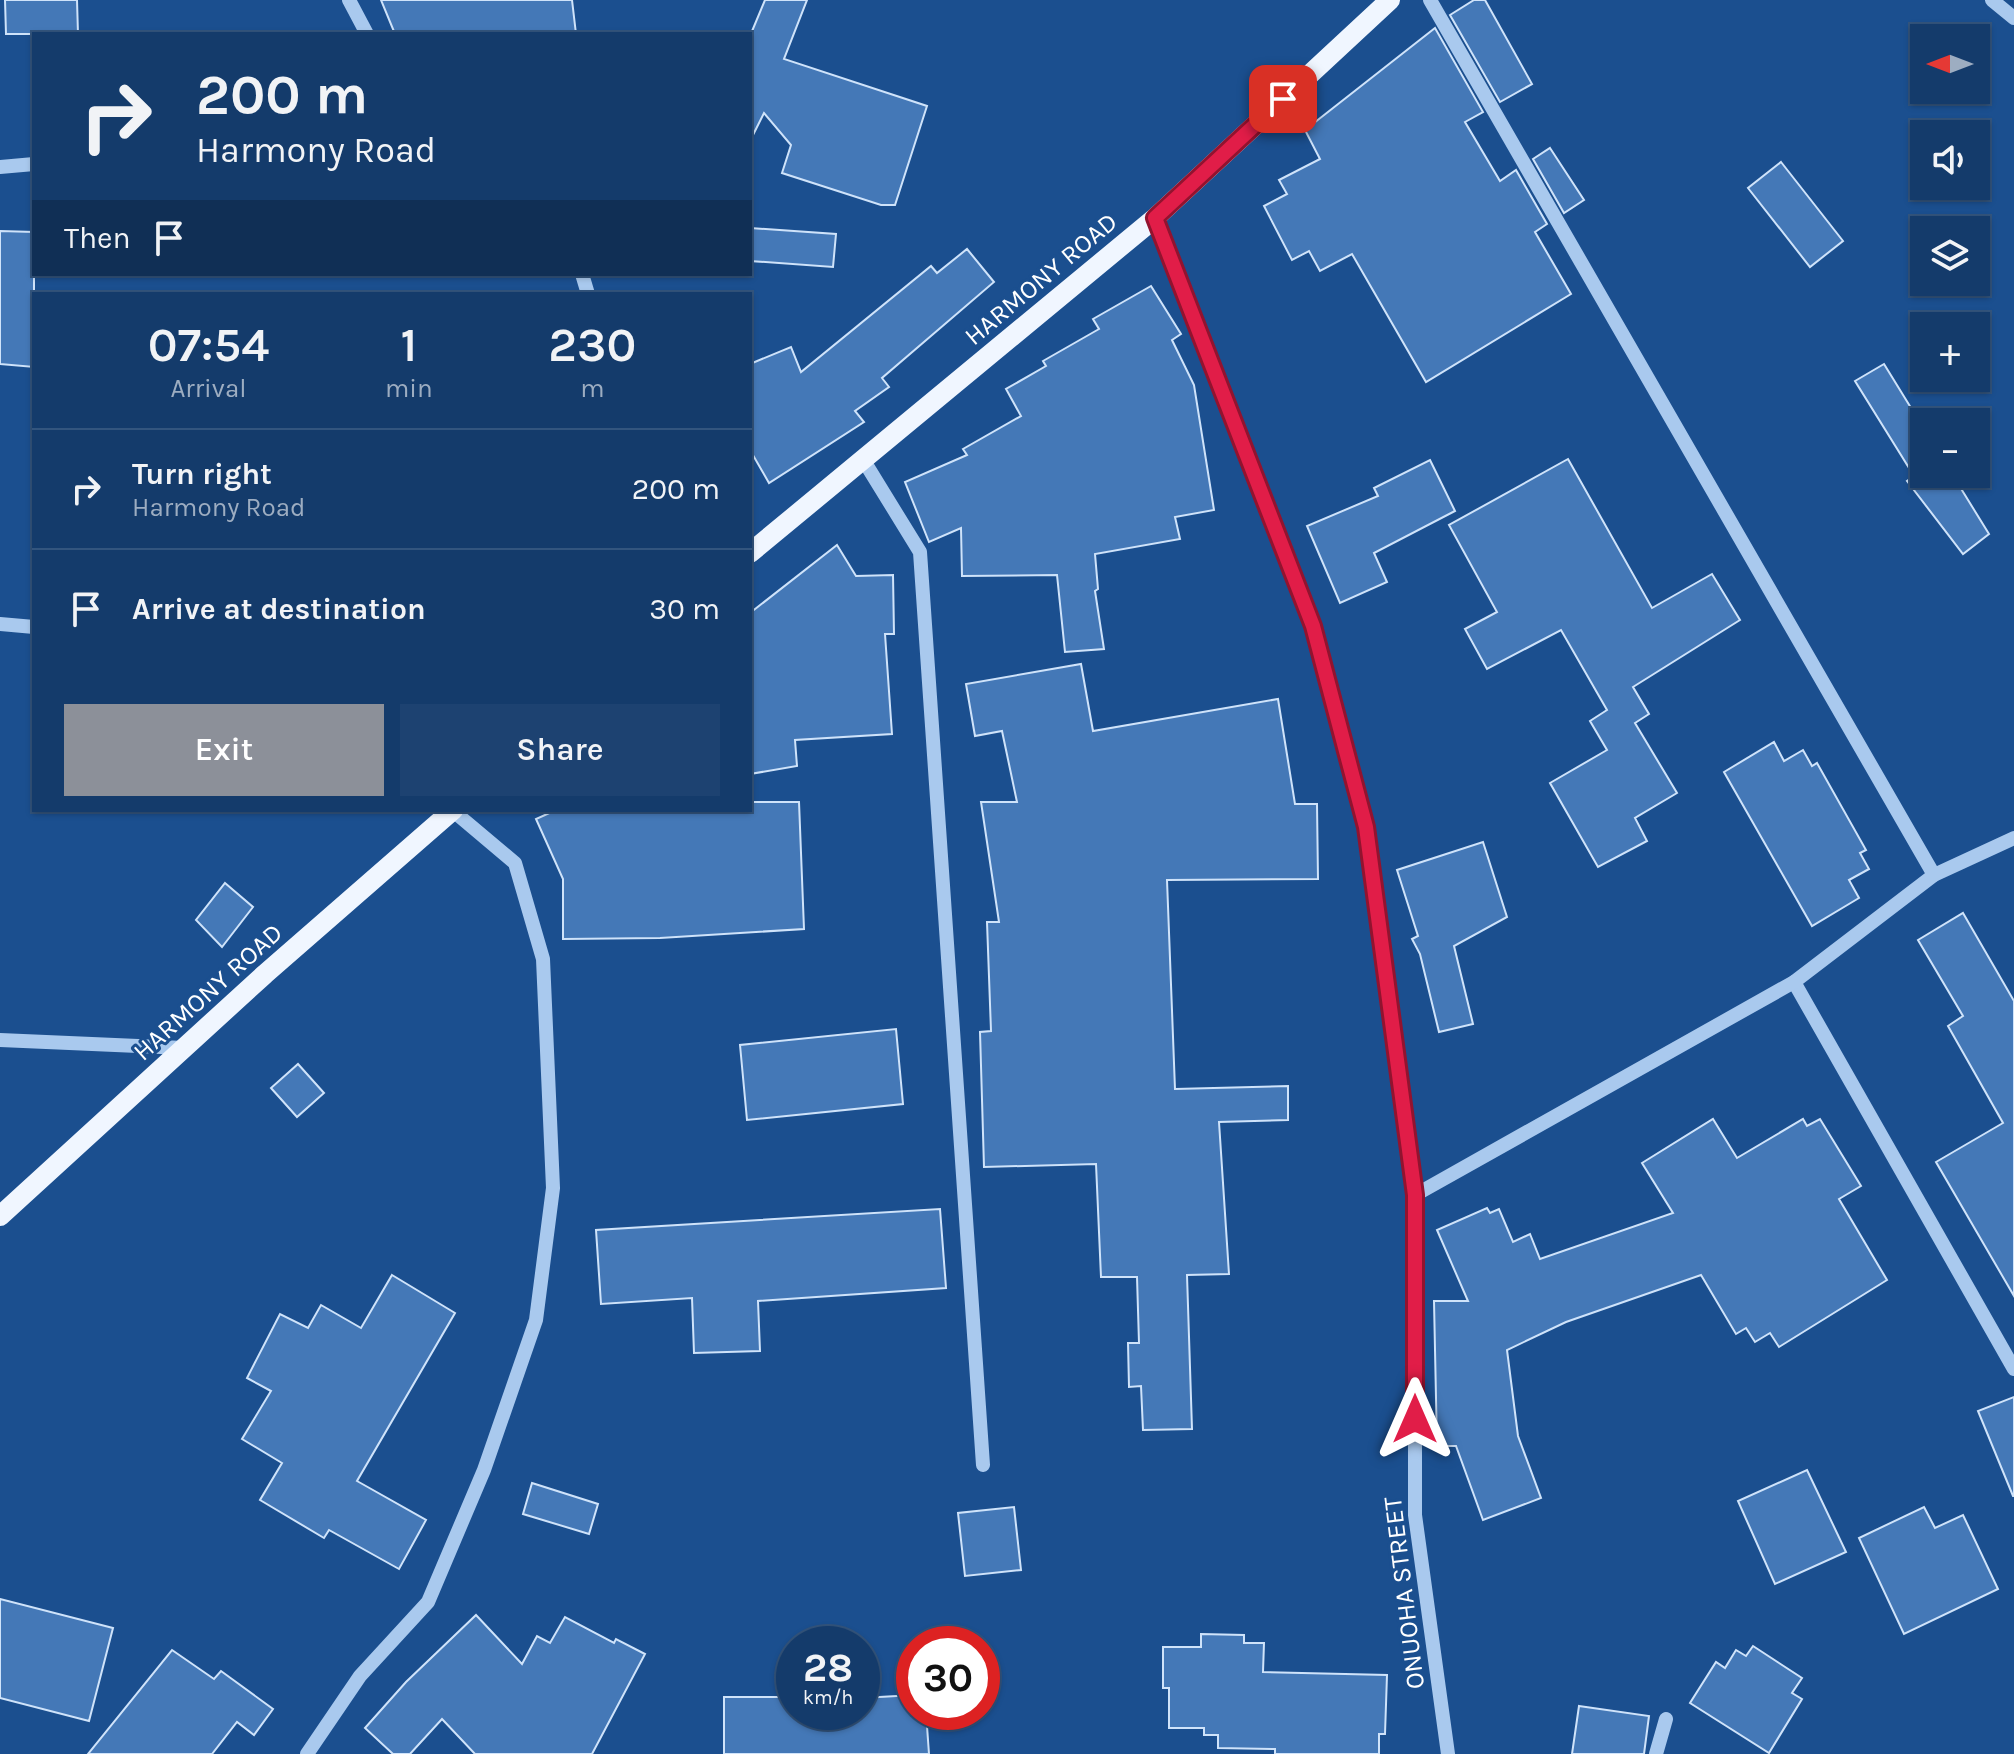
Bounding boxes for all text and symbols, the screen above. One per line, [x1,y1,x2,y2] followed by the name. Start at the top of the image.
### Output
[1910,24,1990,104] north arrow
[1910,24,1990,488] map controls
[196,62,368,127] text: 200 m
[64,64,168,168] icon: right
[1249,65,1317,133] pin
[1261,77,1305,121] icon: arrive
[1910,120,1990,200] button: sound
[196,129,436,171] text: Harmony Road
[958,206,1124,352] street label: HARMONY ROAD
[147,216,191,260] icon: arrive
[1910,216,1990,296] button: layers
[64,220,131,256] text: Then
[1910,312,1990,392] button: +
[148,317,269,373] text: 07:54
[400,317,417,373] text: 1
[548,317,636,373] text: 230
[170,373,247,404] text: Arrival
[385,373,433,404] text: min
[580,373,605,404] text: m
[1910,408,1990,488] button: −
[132,456,272,492] text: Turn right
[64,467,108,511] icon: right
[632,471,720,507] text: 200 m
[132,492,305,523] text: Harmony Road
[64,587,108,631] icon: arrive
[132,591,426,627] text: Arrive at destination
[649,591,720,627] text: 30 m
[64,704,384,796] button: Exit
[400,704,720,796] button: Share
[127,917,289,1067] street label: HARMONY ROAD
[1373,1377,1457,1461] position arrow
[1377,1495,1431,1691] street label: ONUOHA STREET
[896,1626,1000,1730] speed limit sign: 30
[803,1644,853,1691] text: 28
[803,1686,853,1709] text: km/h

